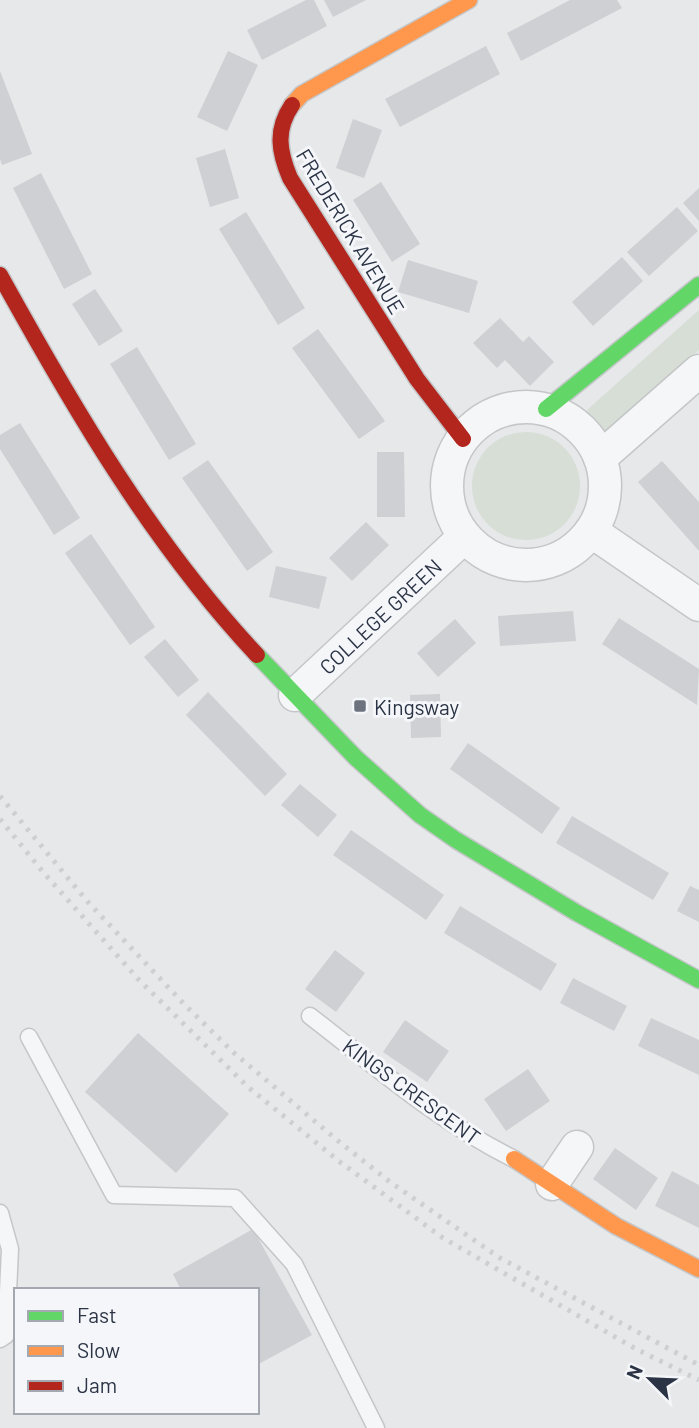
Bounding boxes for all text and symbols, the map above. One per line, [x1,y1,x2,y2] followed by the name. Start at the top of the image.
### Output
[292,144,410,318] street label: FREDERICK AVENUE
[314,553,446,679] street label: COLLEGE GREEN
[374,694,460,719] place label: Kingsway
[352,698,368,714] marker: Kingsway
[338,1033,486,1149] street label: KINGS CRESCENT
[14,1288,259,1414] legend
[77,1302,117,1327] text: Fast
[77,1337,120,1362] text: Slow
[615,1344,685,1414] north arrow
[621,1361,647,1382] text: N
[77,1372,117,1397] text: Jam

